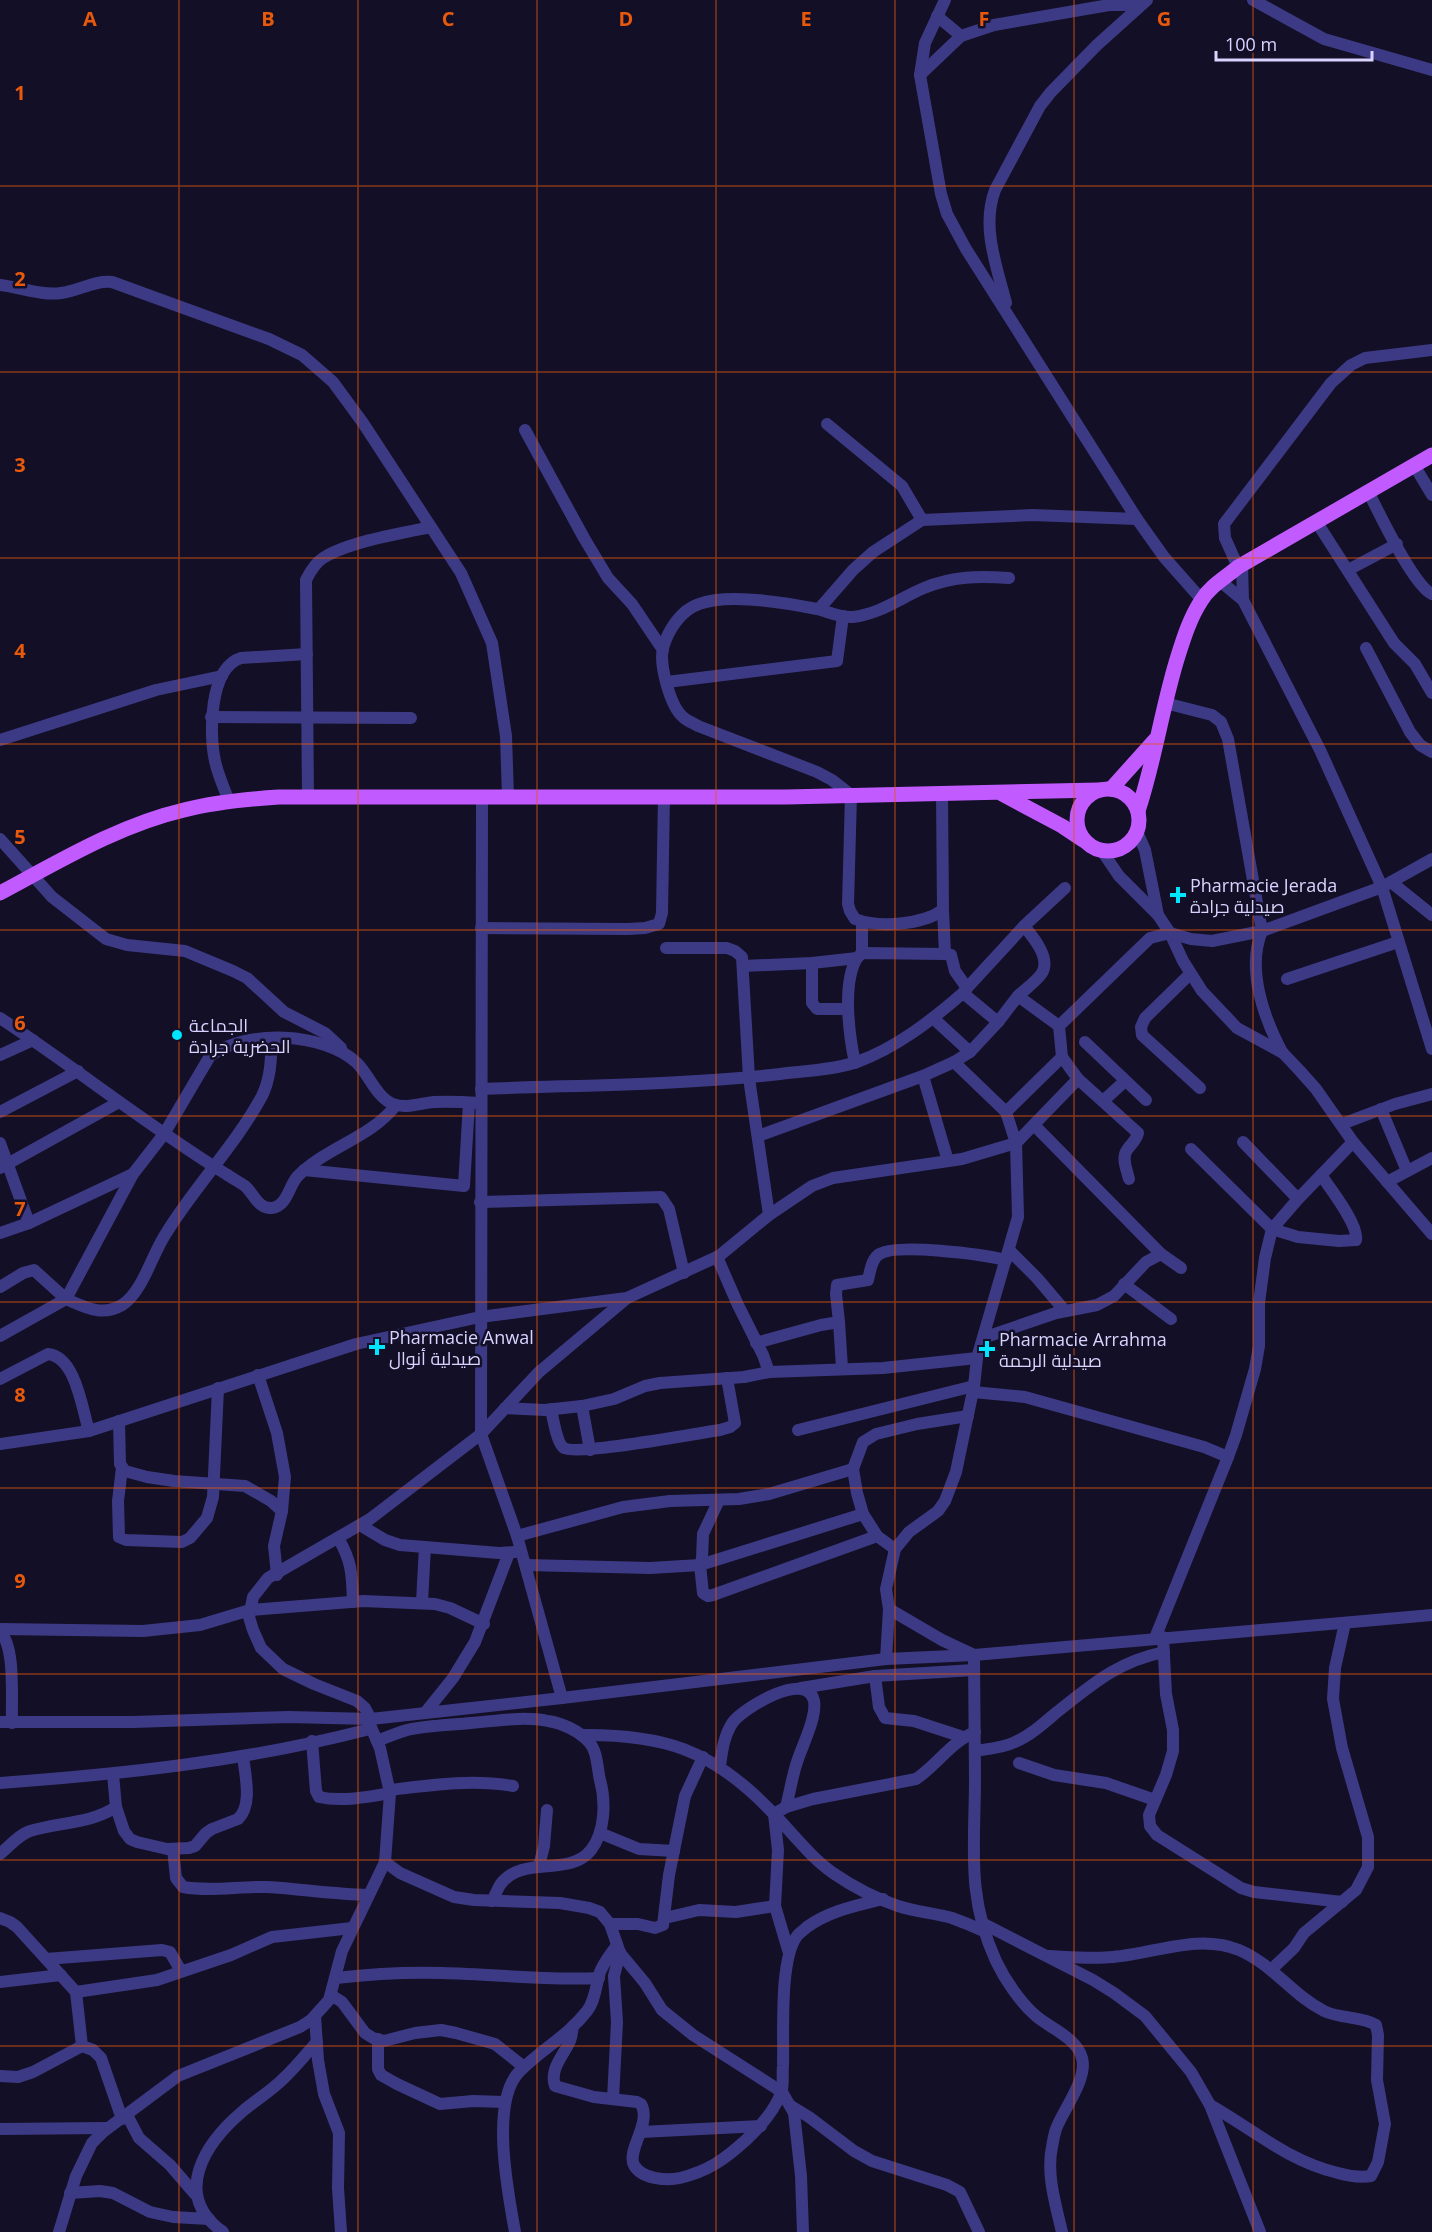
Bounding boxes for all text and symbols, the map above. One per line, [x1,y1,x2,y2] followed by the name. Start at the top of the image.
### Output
[83,5,97,32] text: A
[261,5,275,32] text: B
[442,5,455,32] text: C
[619,5,633,32] text: D
[800,5,812,32] text: E
[979,5,989,32] text: F
[1157,5,1171,32] text: G
[1216,24,1372,62] scale bar
[1225,32,1277,56] text: 100 m
[14,79,26,106] text: 1
[14,265,26,292] text: 2
[14,451,26,478] text: 3
[14,637,26,664] text: 4
[14,823,26,850] text: 5
[1190,873,1337,918] place label: Pharmacie Jerada صيدلية جرادة
[1171,888,1185,902] marker: Pharmacie Jerada صيدلية جرادة
[14,1009,26,1036] text: 6
[189,1013,291,1058] place label: الجماعة الحضرية جرادة
[170,1028,184,1042] marker: الجماعة الحضرية جرادة
[14,1195,26,1222] text: 7
[389,1325,534,1370] place label: Pharmacie Anwal صيدلية أنوال
[999,1327,1167,1372] place label: Pharmacie Arrahma صيدلية الرحمة
[370,1340,384,1354] marker: Pharmacie Anwal صيدلية أنوال
[980,1342,994,1356] marker: Pharmacie Arrahma صيدلية الرحمة
[14,1381,26,1408] text: 8
[14,1567,26,1594] text: 9

